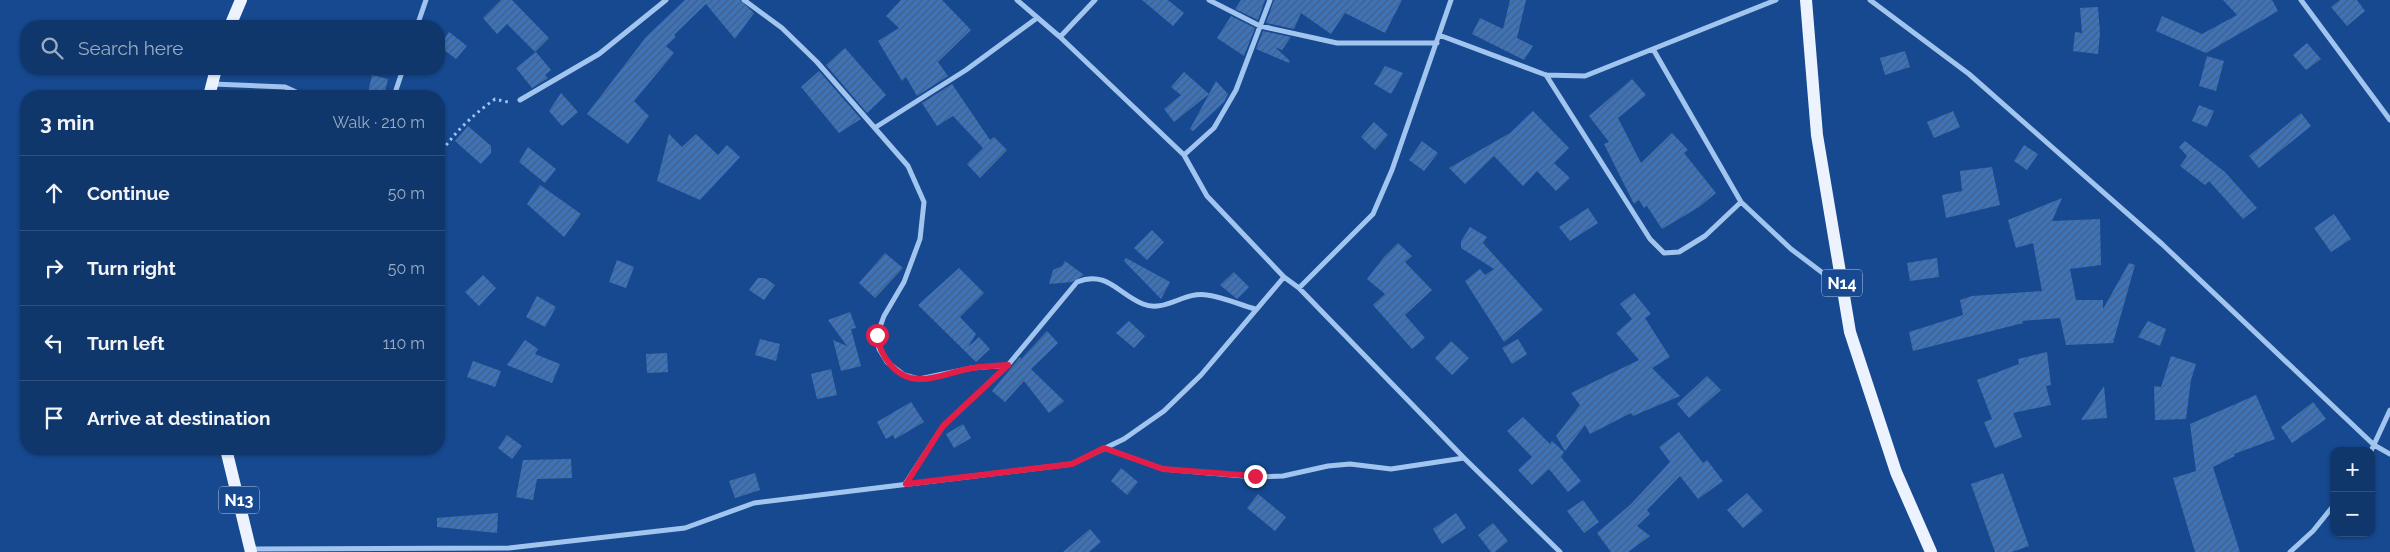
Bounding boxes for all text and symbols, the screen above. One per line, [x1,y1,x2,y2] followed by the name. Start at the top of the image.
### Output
[20,20,445,75] search box
[38,34,66,62] icon: search
[78,37,184,59] text: Search here
[40,110,94,135] text: 3 min
[333,113,425,132] text: Walk · 210 m
[40,179,68,207] icon: ahead
[87,182,170,204] text: Continue
[388,184,425,203] text: 50 m
[40,254,68,282] icon: right
[87,257,176,279] text: Turn right
[388,259,425,278] text: 50 m
[1822,270,1862,296] road number: N14
[866,324,889,347] route start
[40,329,68,357] icon: left
[87,332,164,354] text: Turn left
[383,334,425,353] text: 110 m
[40,404,68,432] icon: arrive
[87,407,271,429] text: Arrive at destination
[2330,447,2375,537] map controls
[2330,447,2375,492] button: +
[1244,465,1267,488] route end
[219,486,259,514] road number: N13
[2330,492,2375,537] button: −

